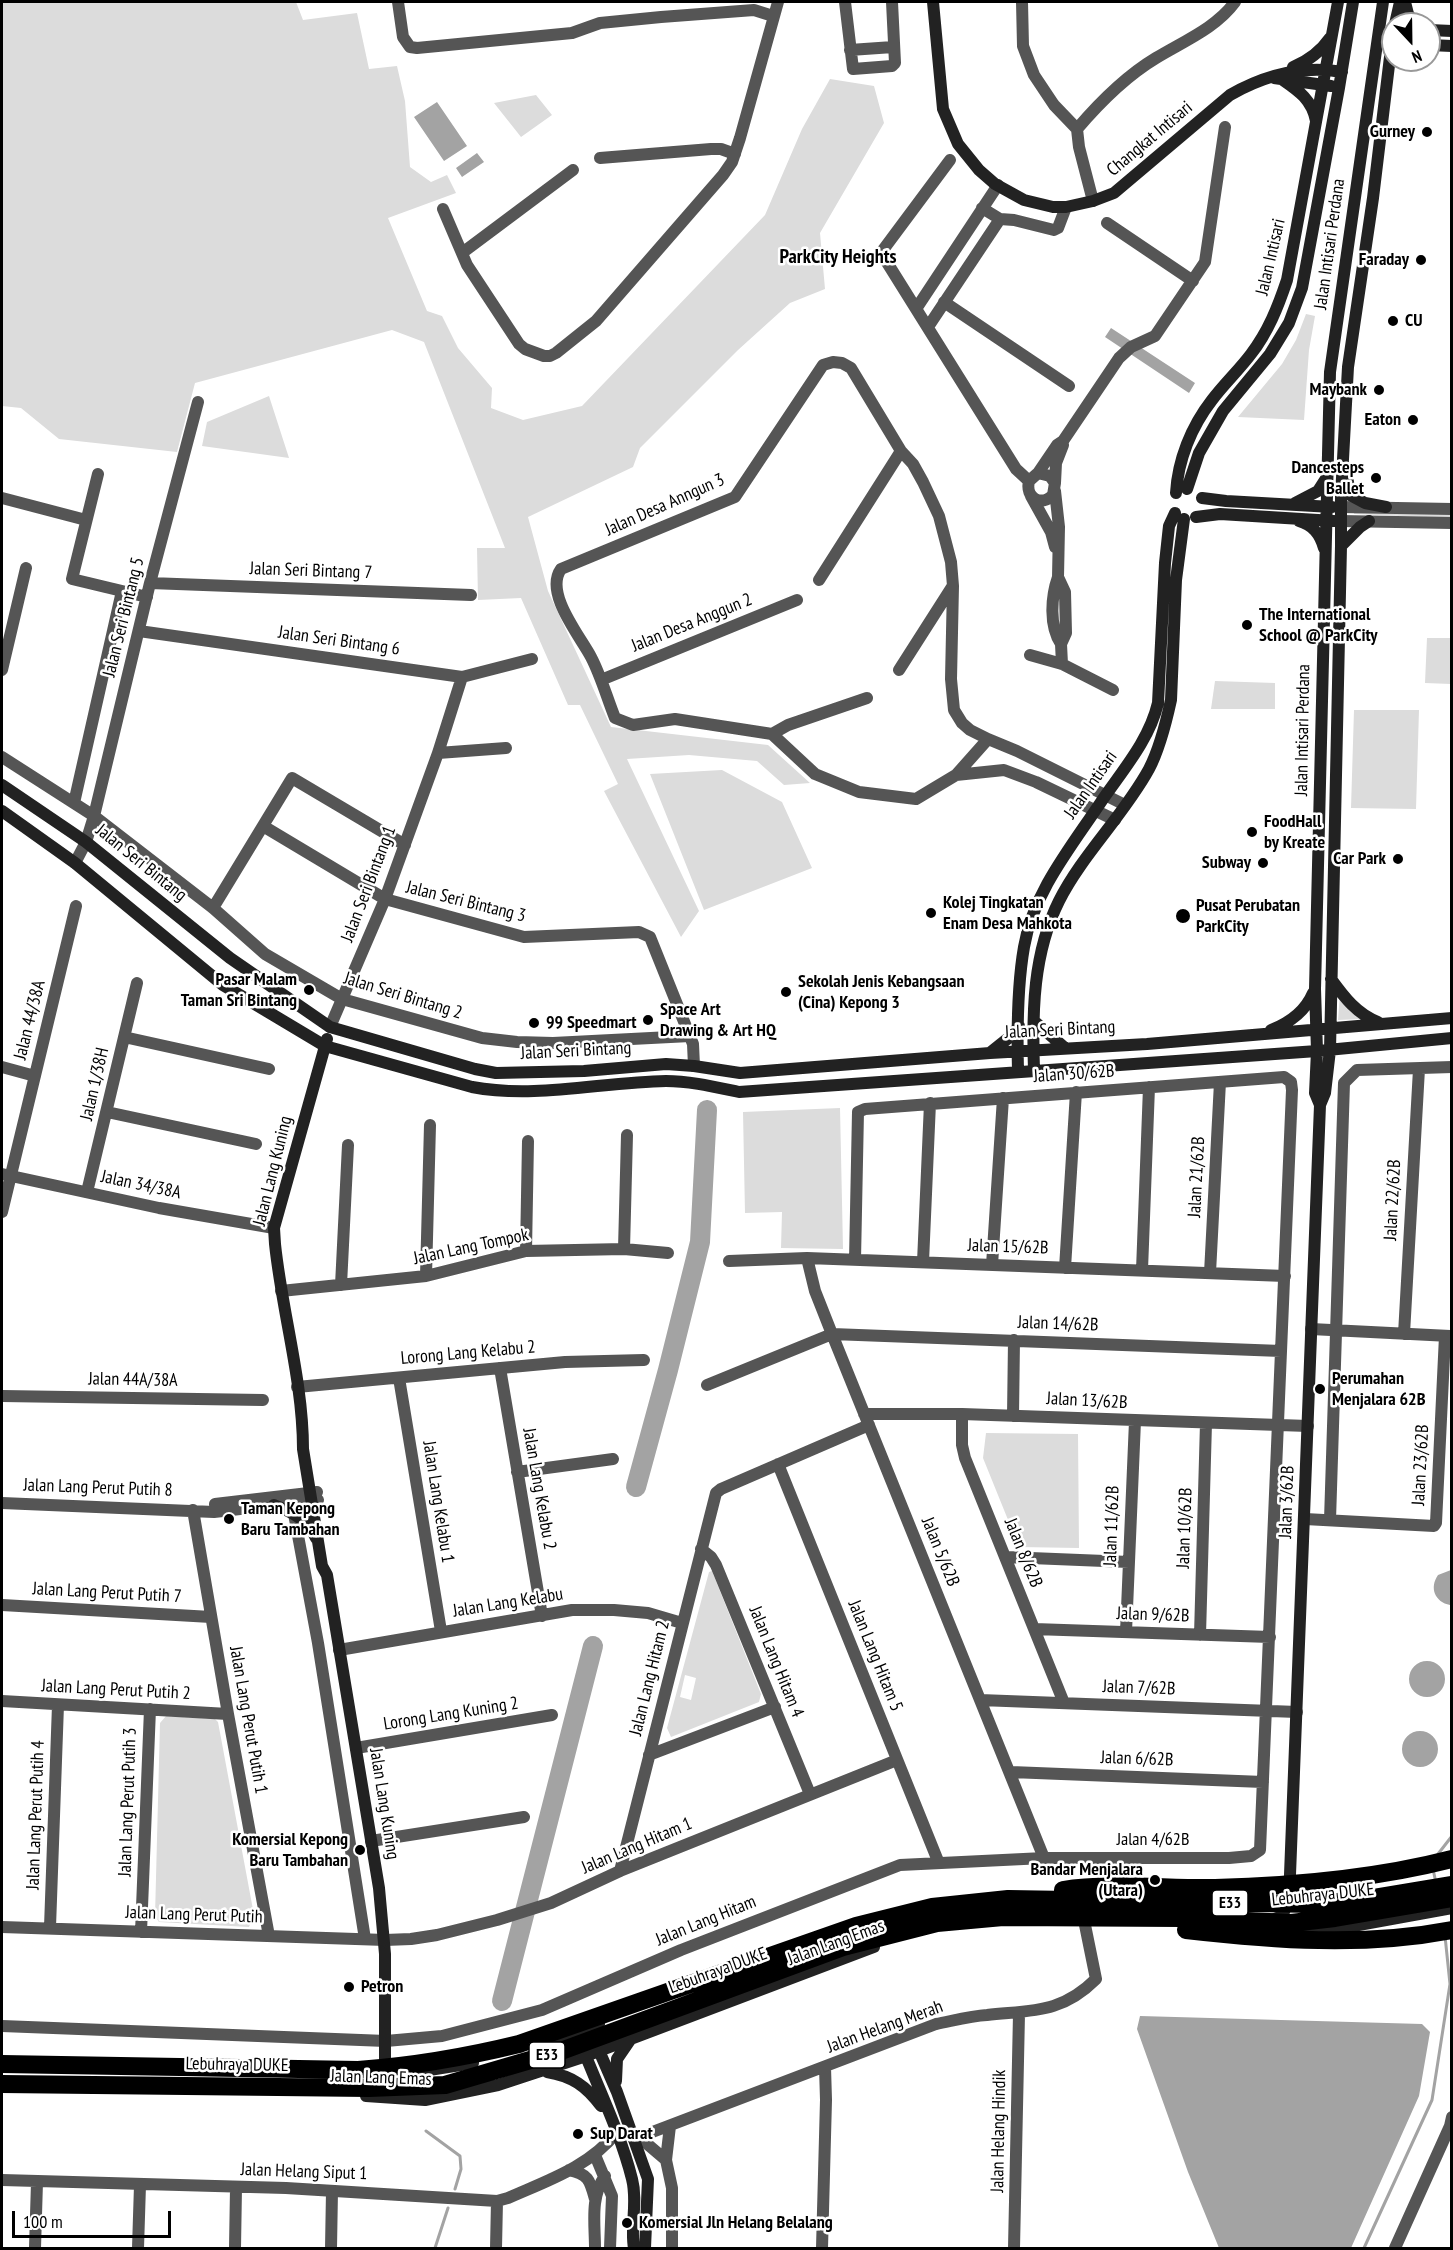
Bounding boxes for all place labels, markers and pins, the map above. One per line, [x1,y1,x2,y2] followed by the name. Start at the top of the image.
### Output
[1370,121,1415,143] place label: Gurney
[1420,125,1434,139] marker: Gurney
[1359,249,1409,271] place label: Faraday
[1414,253,1428,267] marker: Faraday
[1405,310,1422,332] place label: CU
[1386,314,1400,328] marker: CU
[1310,379,1367,401] place label: Maybank
[1372,383,1386,397] marker: Maybank
[1364,409,1401,431] place label: Eaton
[1406,413,1420,427] marker: Eaton
[1291,457,1364,500] place label: Dancesteps Ballet
[1369,471,1383,485] marker: Dancesteps Ballet
[1259,604,1378,646] place label: The International School @ ParkCity
[1240,618,1254,632] marker: The International School @ ParkCity
[1264,811,1325,854] place label: FoodHall by Kreate
[1245,825,1259,839] marker: FoodHall by Kreate
[1333,848,1386,870] place label: Car Park
[1202,852,1251,874] place label: Subway
[1391,852,1405,866] marker: Car Park
[1256,856,1270,870] marker: Subway
[943,892,1072,934] place label: Kolej Tingkatan Enam Desa Mahkota
[1196,895,1300,938] place label: Pusat Perubatan ParkCity
[924,906,938,920] marker: Kolej Tingkatan Enam Desa Mahkota
[1174,907,1192,925] marker: Pusat Perubatan ParkCity
[181,969,297,1012] place label: Pasar Malam Taman Sri Bintang
[798,971,964,1014] place label: Sekolah Jenis Kebangsaan (Cina) Kepong 3
[302,983,316,997] marker: Pasar Malam Taman Sri Bintang
[779,985,793,999] marker: Sekolah Jenis Kebangsaan (Cina) Kepong 3
[660,999,776,1042] place label: Space Art Drawing & Art HQ
[546,1012,637,1034] place label: 99 Speedmart
[641,1013,655,1027] marker: Space Art Drawing & Art HQ
[527,1016,541,1030] marker: 99 Speedmart
[1332,1368,1425,1410] place label: Perumahan Menjalara 62B
[1313,1382,1327,1396] marker: Perumahan Menjalara 62B
[241,1498,340,1540] place label: Taman Kepong Baru Tambahan
[222,1512,236,1526] marker: Taman Kepong Baru Tambahan
[232,1829,348,1872] place label: Komersial Kepong Baru Tambahan
[353,1843,367,1857] marker: Komersial Kepong Baru Tambahan
[1031,1859,1143,1902] place label: Bandar Menjalara (Utara)
[1148,1873,1162,1887] marker: Bandar Menjalara (Utara)
[361,1976,403,1998] place label: Petron
[342,1980,356,1994] marker: Petron
[590,2123,653,2145] place label: Sup Darat
[571,2127,585,2141] marker: Sup Darat
[639,2212,833,2234] place label: Komersial Jln Helang Belalang
[620,2216,634,2230] marker: Komersial Jln Helang Belalang

